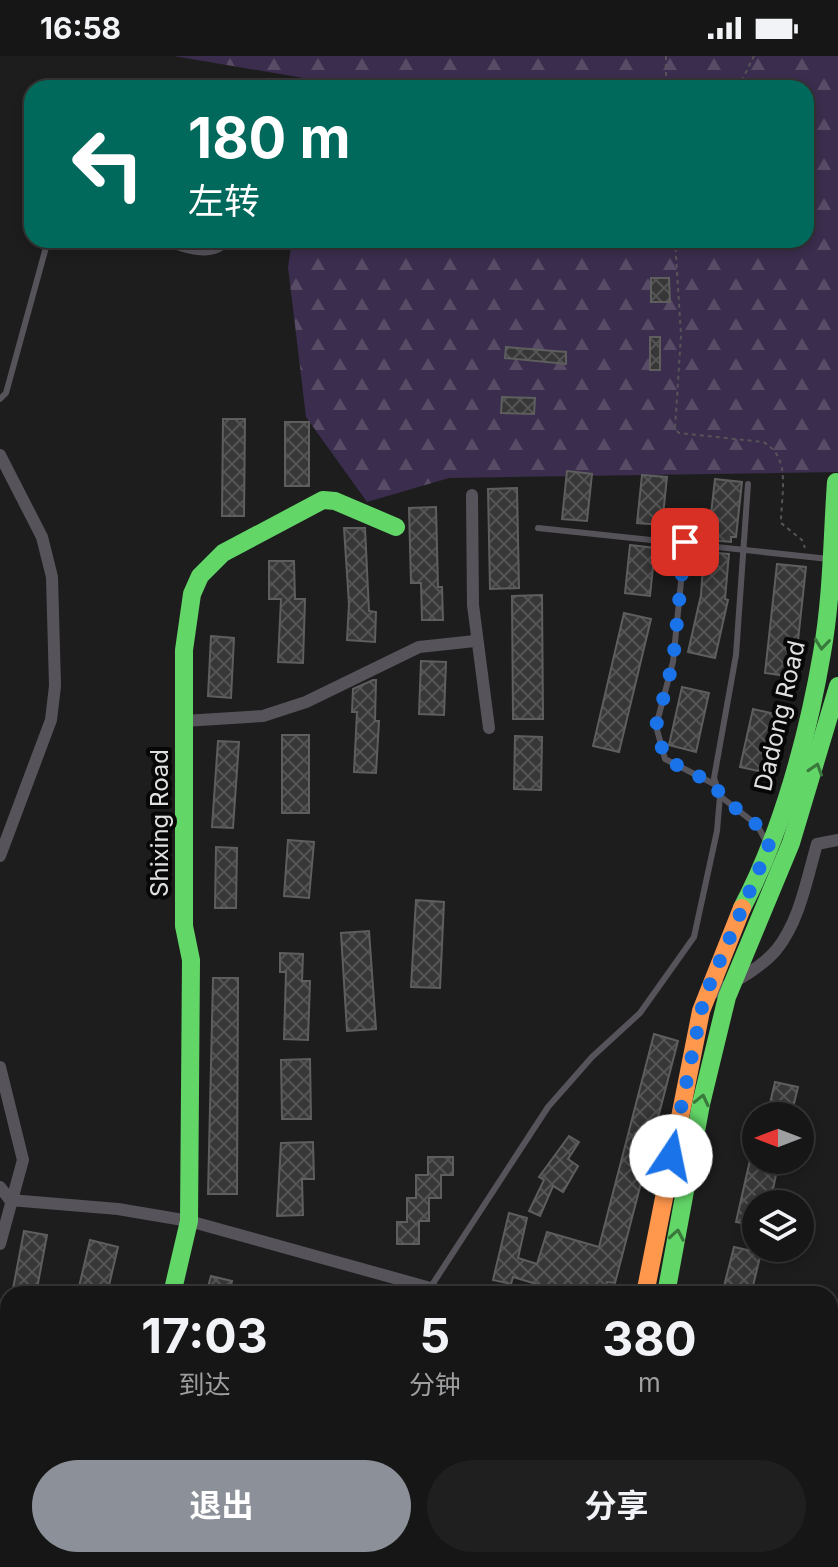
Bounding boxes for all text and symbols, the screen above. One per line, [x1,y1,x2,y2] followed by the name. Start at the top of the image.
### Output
[40,10,121,46] text: 16:58
[188,104,351,172] text: 180 m
[56,112,160,216] icon: left
[188,179,260,223] text: 左转
[651,508,719,576] pin
[663,520,707,564] icon: arrive
[748,638,811,794] street label: Dadong Road
[814,638,831,651] one-way arrow
[145,749,174,897] street label: Shixing Road
[806,763,822,777] one-way arrow
[693,1093,710,1107] one-way arrow
[742,1102,814,1174] north arrow
[742,1102,814,1262] map controls
[629,1114,713,1198] position arrow
[742,1190,814,1262] button: layers
[667,1228,684,1242] one-way arrow
[141,1306,268,1365] text: 17:03
[420,1306,450,1365] text: 5
[602,1309,697,1368] text: 380
[638,1367,661,1398] text: m
[178,1369,230,1400] text: 到达
[409,1369,461,1400] text: 分钟
[32,1460,411,1552] button: 退出
[427,1460,806,1552] button: 分享

